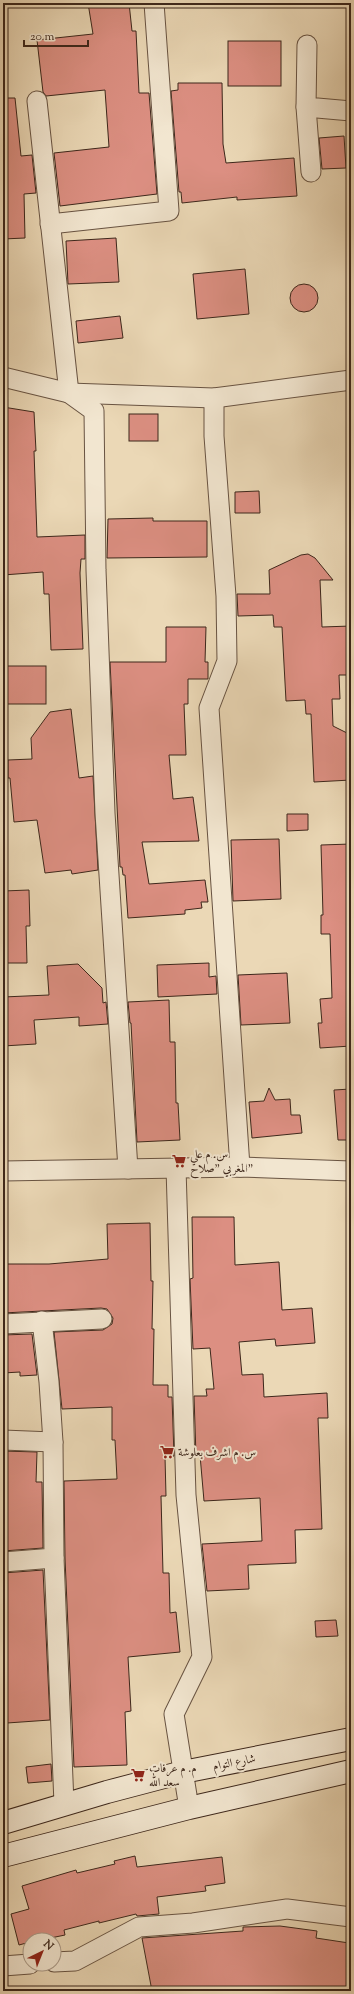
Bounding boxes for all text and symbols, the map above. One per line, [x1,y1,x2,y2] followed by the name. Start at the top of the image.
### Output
[24,22,88,48] scale bar
[30,28,55,46] text: 20 m
[190,1146,253,1179] place label: س. م علي المغربي "صلاح"
[171,1153,187,1169] supermarket icon: س. م علي المغربي "صلاح"
[159,1444,175,1460] supermarket icon: س. م اشرف بعلوشة
[178,1444,256,1463] place label: س. م اشرف بعلوشة
[211,1750,257,1777] street label: شارع التوام
[149,1760,197,1792] place label: م. م عرفات سعد الله
[130,1767,146,1783] supermarket icon: م. م عرفات سعد الله
[22,1932,62,1972] north arrow
[39,1936,57,1954] text: N

